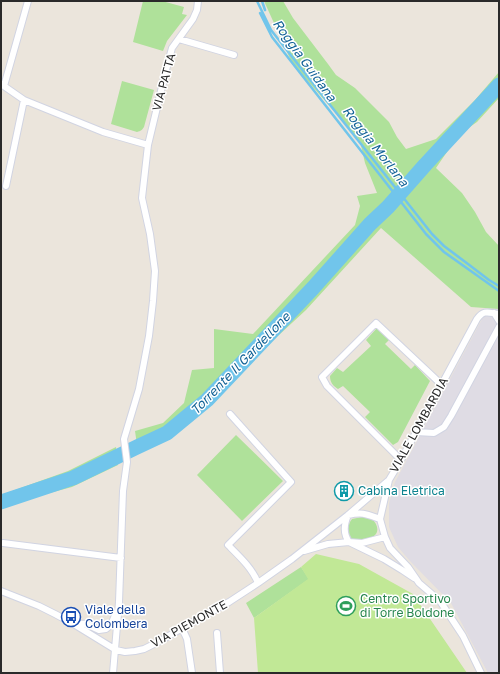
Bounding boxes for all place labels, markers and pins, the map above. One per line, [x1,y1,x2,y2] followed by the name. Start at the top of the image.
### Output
[333,480,355,502] building icon: Cabina Eletrica
[358,483,445,498] place label: Cabina Eletrica
[360,591,454,620] place label: Centro Sportivo di Torre Boldone
[335,595,357,617] sports icon: Centro Sportivo di Torre Boldone
[85,602,148,631] place label: Viale della Colombera
[60,606,82,628] bus stop icon: Viale della Colombera

